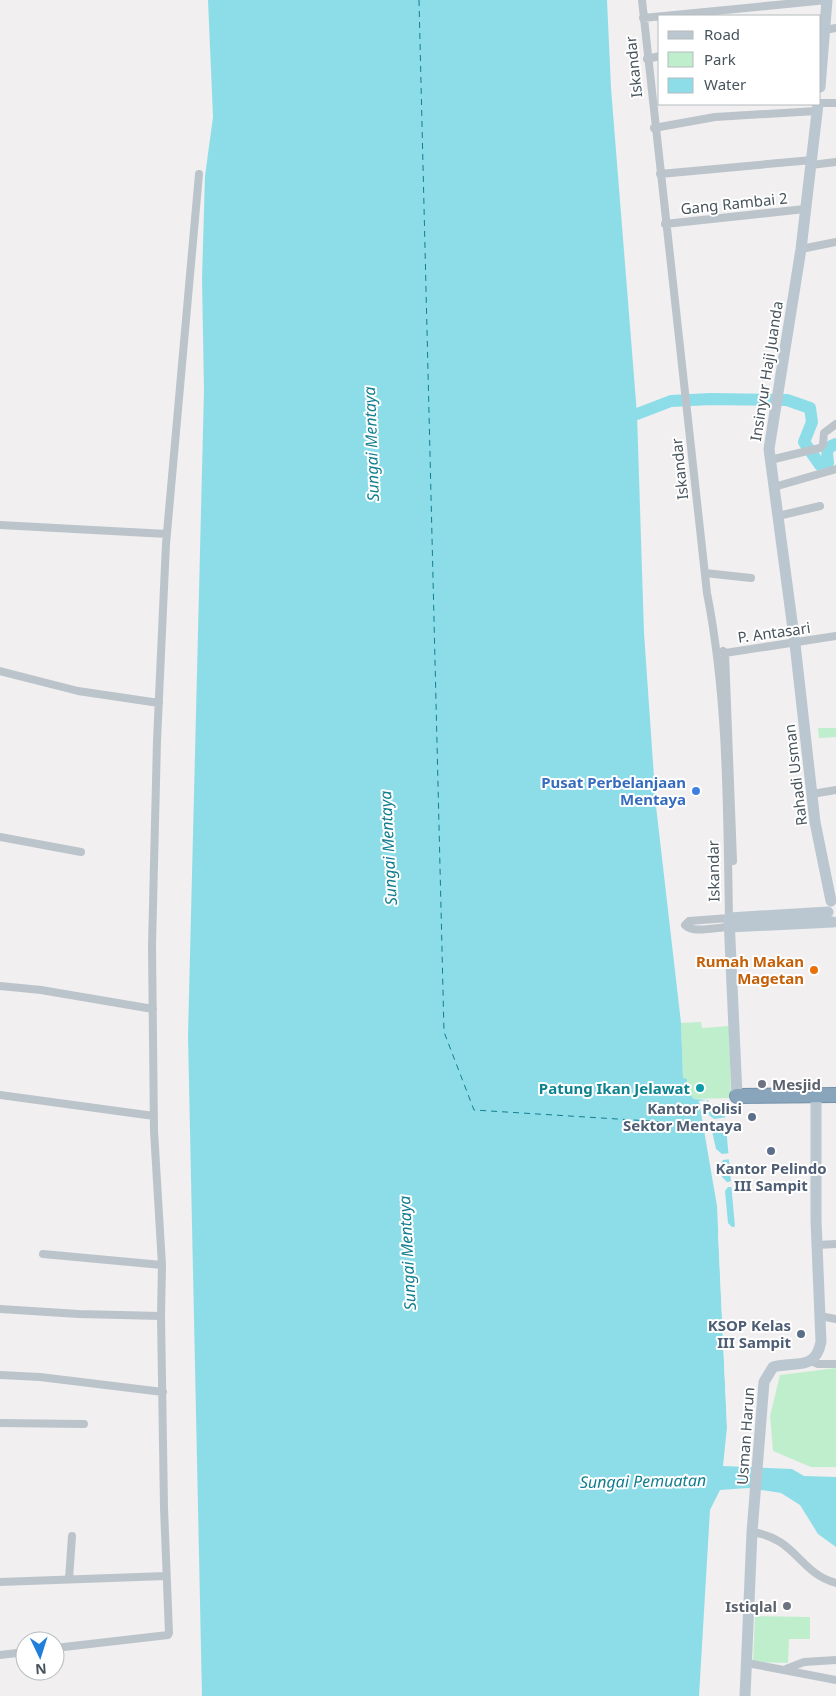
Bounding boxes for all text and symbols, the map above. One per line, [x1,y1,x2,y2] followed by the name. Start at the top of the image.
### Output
[658,15,821,105] legend
[704,24,740,44] text: Road
[620,35,646,99] street label: Iskandar
[704,49,736,69] text: Park
[704,74,746,94] text: Water
[679,187,789,219] street label: Gang Rambai 2
[745,300,787,442] street label: Insinyur Haji Juanda
[358,386,384,502] water label: Sungai Mentaya
[666,437,692,501] street label: Iskandar
[736,617,812,647] street label: P. Antasari
[779,723,811,827] street label: Rahadi Usman
[541,772,686,809] place label: Pusat Perbelanjaan Mentaya
[690,785,702,797] marker: Pusat Perbelanjaan Mentaya
[374,790,402,906] water label: Sungai Mentaya
[702,840,724,902] street label: Iskandar
[696,951,804,988] place label: Rumah Makan Magetan
[808,964,820,976] marker: Rumah Makan Magetan
[772,1074,821,1094] place label: Mesjid
[539,1078,690,1098] place label: Patung Ikan Jelawat
[756,1078,768,1090] marker: Mesjid
[694,1082,706,1094] marker: Patung Ikan Jelawat
[623,1098,742,1135] place label: Kantor Polisi Sektor Mentaya
[746,1111,758,1123] marker: Kantor Polisi Sektor Mentaya
[765,1145,777,1157] marker: Kantor Pelindo III Sampit
[715,1158,827,1195] place label: Kantor Pelindo III Sampit
[393,1195,421,1311] water label: Sungai Mentaya
[708,1315,791,1352] place label: KSOP Kelas III Sampit
[795,1328,807,1340] marker: KSOP Kelas III Sampit
[732,1386,758,1486] street label: Usman Harun
[580,1469,706,1493] water label: Sungai Pemuatan
[725,1596,777,1616] place label: Istiqlal
[781,1600,793,1612] marker: Istiqlal
[15,1631,65,1681] north arrow
[35,1660,47,1679] text: N

